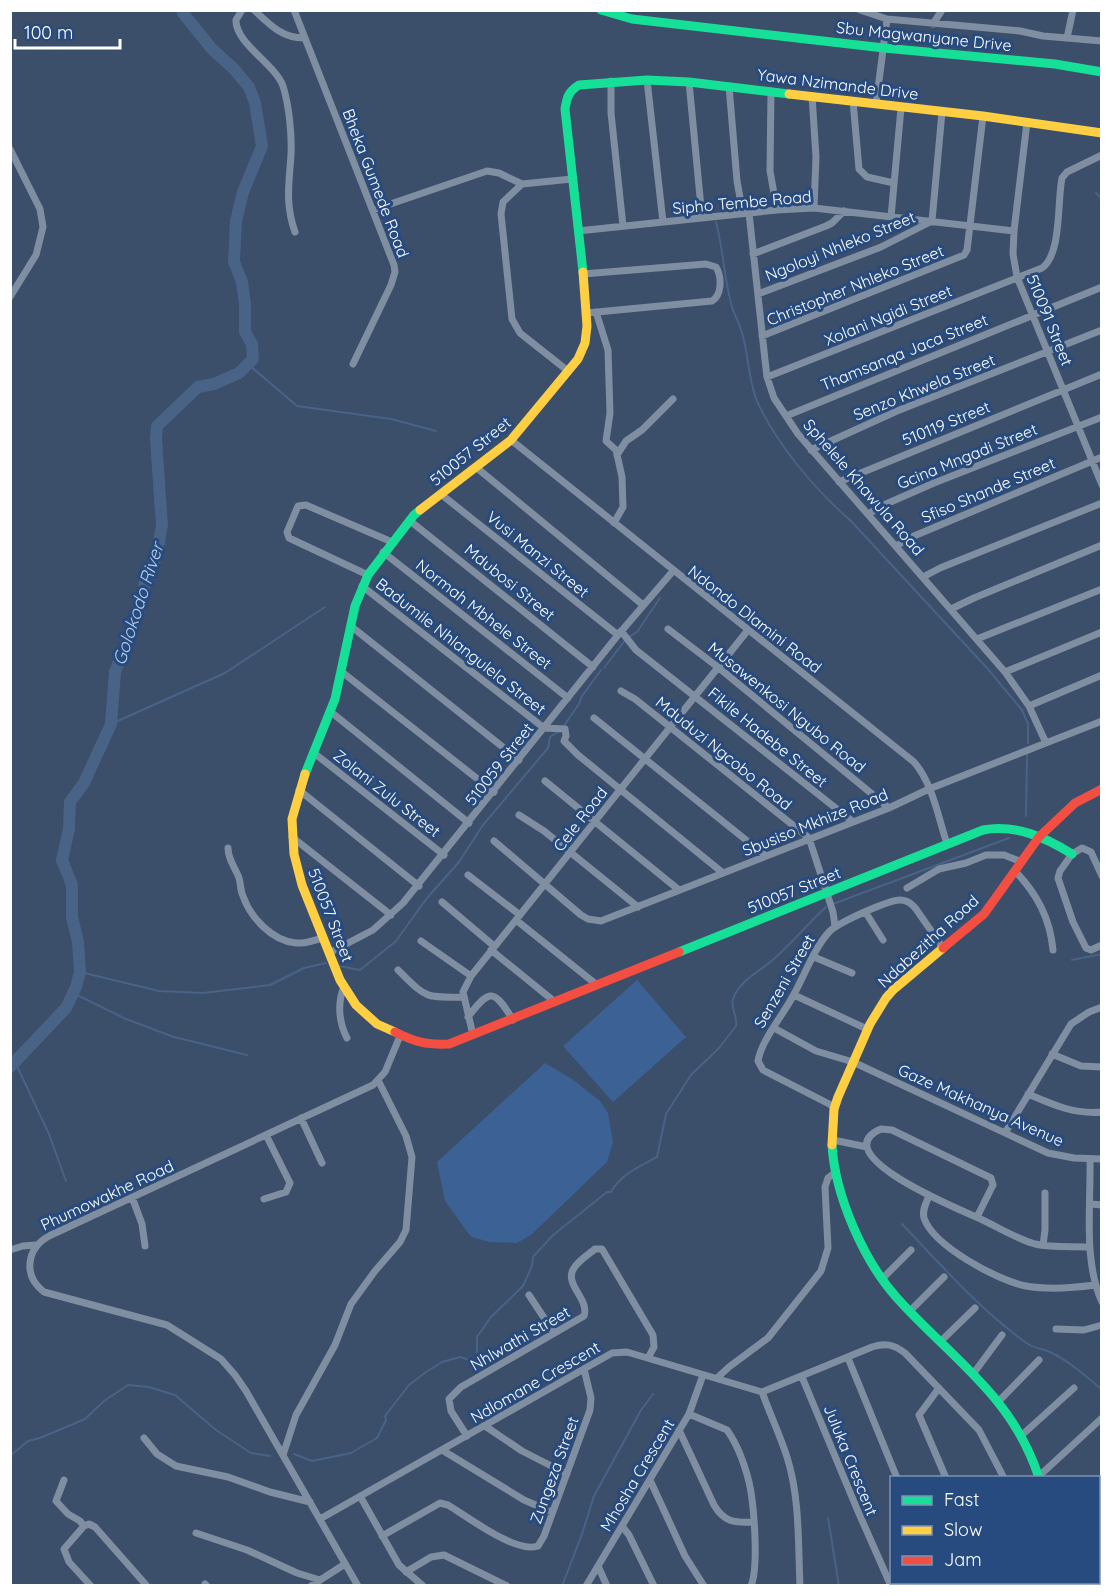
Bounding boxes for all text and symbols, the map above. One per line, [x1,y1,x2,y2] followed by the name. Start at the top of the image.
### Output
[15,12,120,50] scale bar
[835,17,1013,55] street label: Sbu Magwanyane Drive
[24,21,73,44] text: 100 m
[756,64,920,104] street label: Yawa Nzimande Drive
[338,106,414,260] street label: Bheka Gumede Road
[672,186,812,218] street label: Sipho Tembe Road
[762,207,918,285] street label: Ngoloyi Nhleko Street
[764,240,946,330] street label: Christopher Nhleko Street
[1023,271,1077,369] street label: 510091 Street
[821,280,955,350] street label: Xolani Ngidi Street
[818,309,990,395] street label: Thamsanqa Jaca Street
[850,349,998,425] street label: Senzo Khwela Street
[899,396,993,450] street label: 510119 Street
[425,412,515,490] street label: 510057 Street
[799,415,929,559] street label: Sphelele Khawula Road
[894,419,1040,493] street label: Gcina Mngadi Street
[918,453,1058,527] street label: Sfiso Shande Street
[483,507,593,601] street label: Vusi Manzi Street
[107,538,169,668] water label: Golokodo River
[461,539,559,625] street label: Mdubosi Street
[412,555,556,673] street label: Normah Mbhele Street
[684,561,826,677] street label: Ndondo Dlamini Road
[372,573,550,719] street label: Badumile Nhlangulela Street
[704,637,870,777] street label: Musawenkosi Ngubo Road
[704,683,832,791] street label: Fikile Hadebe Street
[652,692,796,814] street label: Mduduzi Ngcobo Road
[461,719,537,809] street label: 510059 Street
[329,745,445,841] street label: Zolani Zulu Street
[549,783,611,855] street label: Cele Road
[739,784,891,860] street label: Sbusiso Mkhize Road
[744,862,844,918] street label: 510057 Street
[304,865,358,965] street label: 510057 Street
[873,890,983,992] street label: Ndabezitha Road
[749,931,819,1031] street label: Senzeni Street
[895,1059,1067,1151] street label: Gaze Makhanya Avenue
[37,1155,177,1235] street label: Phumowakhe Road
[466,1301,574,1375] street label: Nhlwathi Street
[467,1337,603,1427] street label: Ndlomane Crescent
[820,1401,882,1519] street label: Juluka Crescent
[525,1414,583,1526] street label: Zungeza Street
[596,1415,678,1535] street label: Mhosha Crescent
[890,1476,1100,1584] legend
[944,1488,979,1511] text: Fast
[944,1518,982,1541] text: Slow
[944,1548,982,1571] text: Jam

